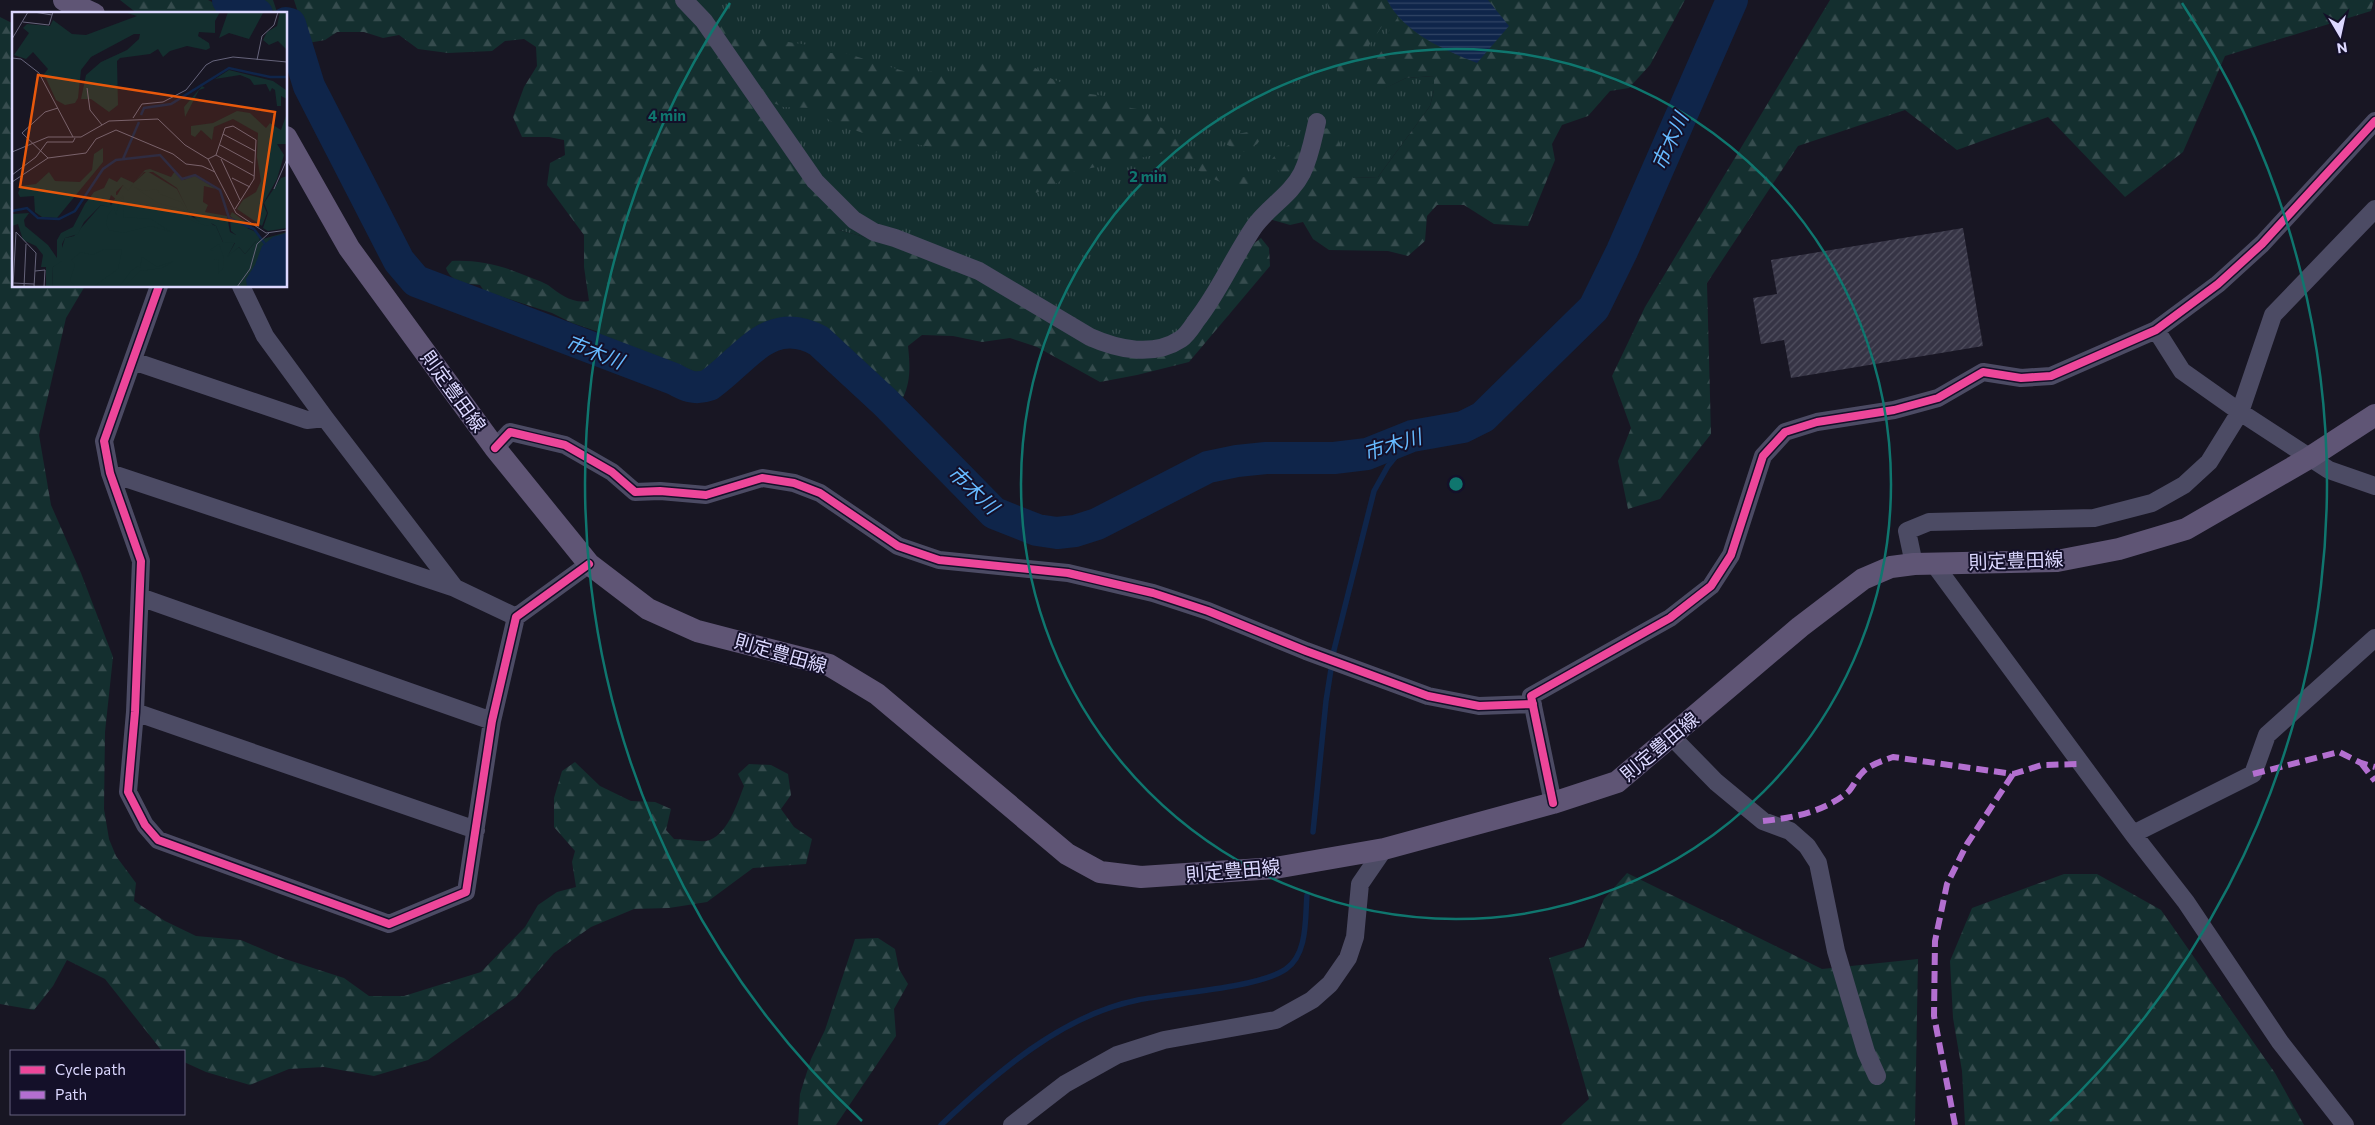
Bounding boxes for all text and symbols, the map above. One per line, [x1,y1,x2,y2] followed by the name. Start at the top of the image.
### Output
[2315,10,2365,60] north arrow
[12,12,288,288] inset map
[2336,39,2349,58] text: N
[648,106,686,124] text: 4 min
[1646,107,1693,173] water label: 市木川
[1129,167,1167,185] text: 2 min
[563,329,629,374] water label: 市木川
[417,346,491,436] street label: 則定豊田線
[1360,423,1426,464] water label: 市木川
[944,460,1006,520] water label: 市木川
[1447,475,1465,493] centre of rings
[1968,547,2064,573] street label: 則定豊田線
[732,629,830,677] street label: 則定豊田線
[1615,707,1703,785] street label: 則定豊田線
[1185,854,1281,886] street label: 則定豊田線
[10,1050,185,1115] legend
[55,1060,126,1078] text: Cycle path
[55,1085,87,1103] text: Path

